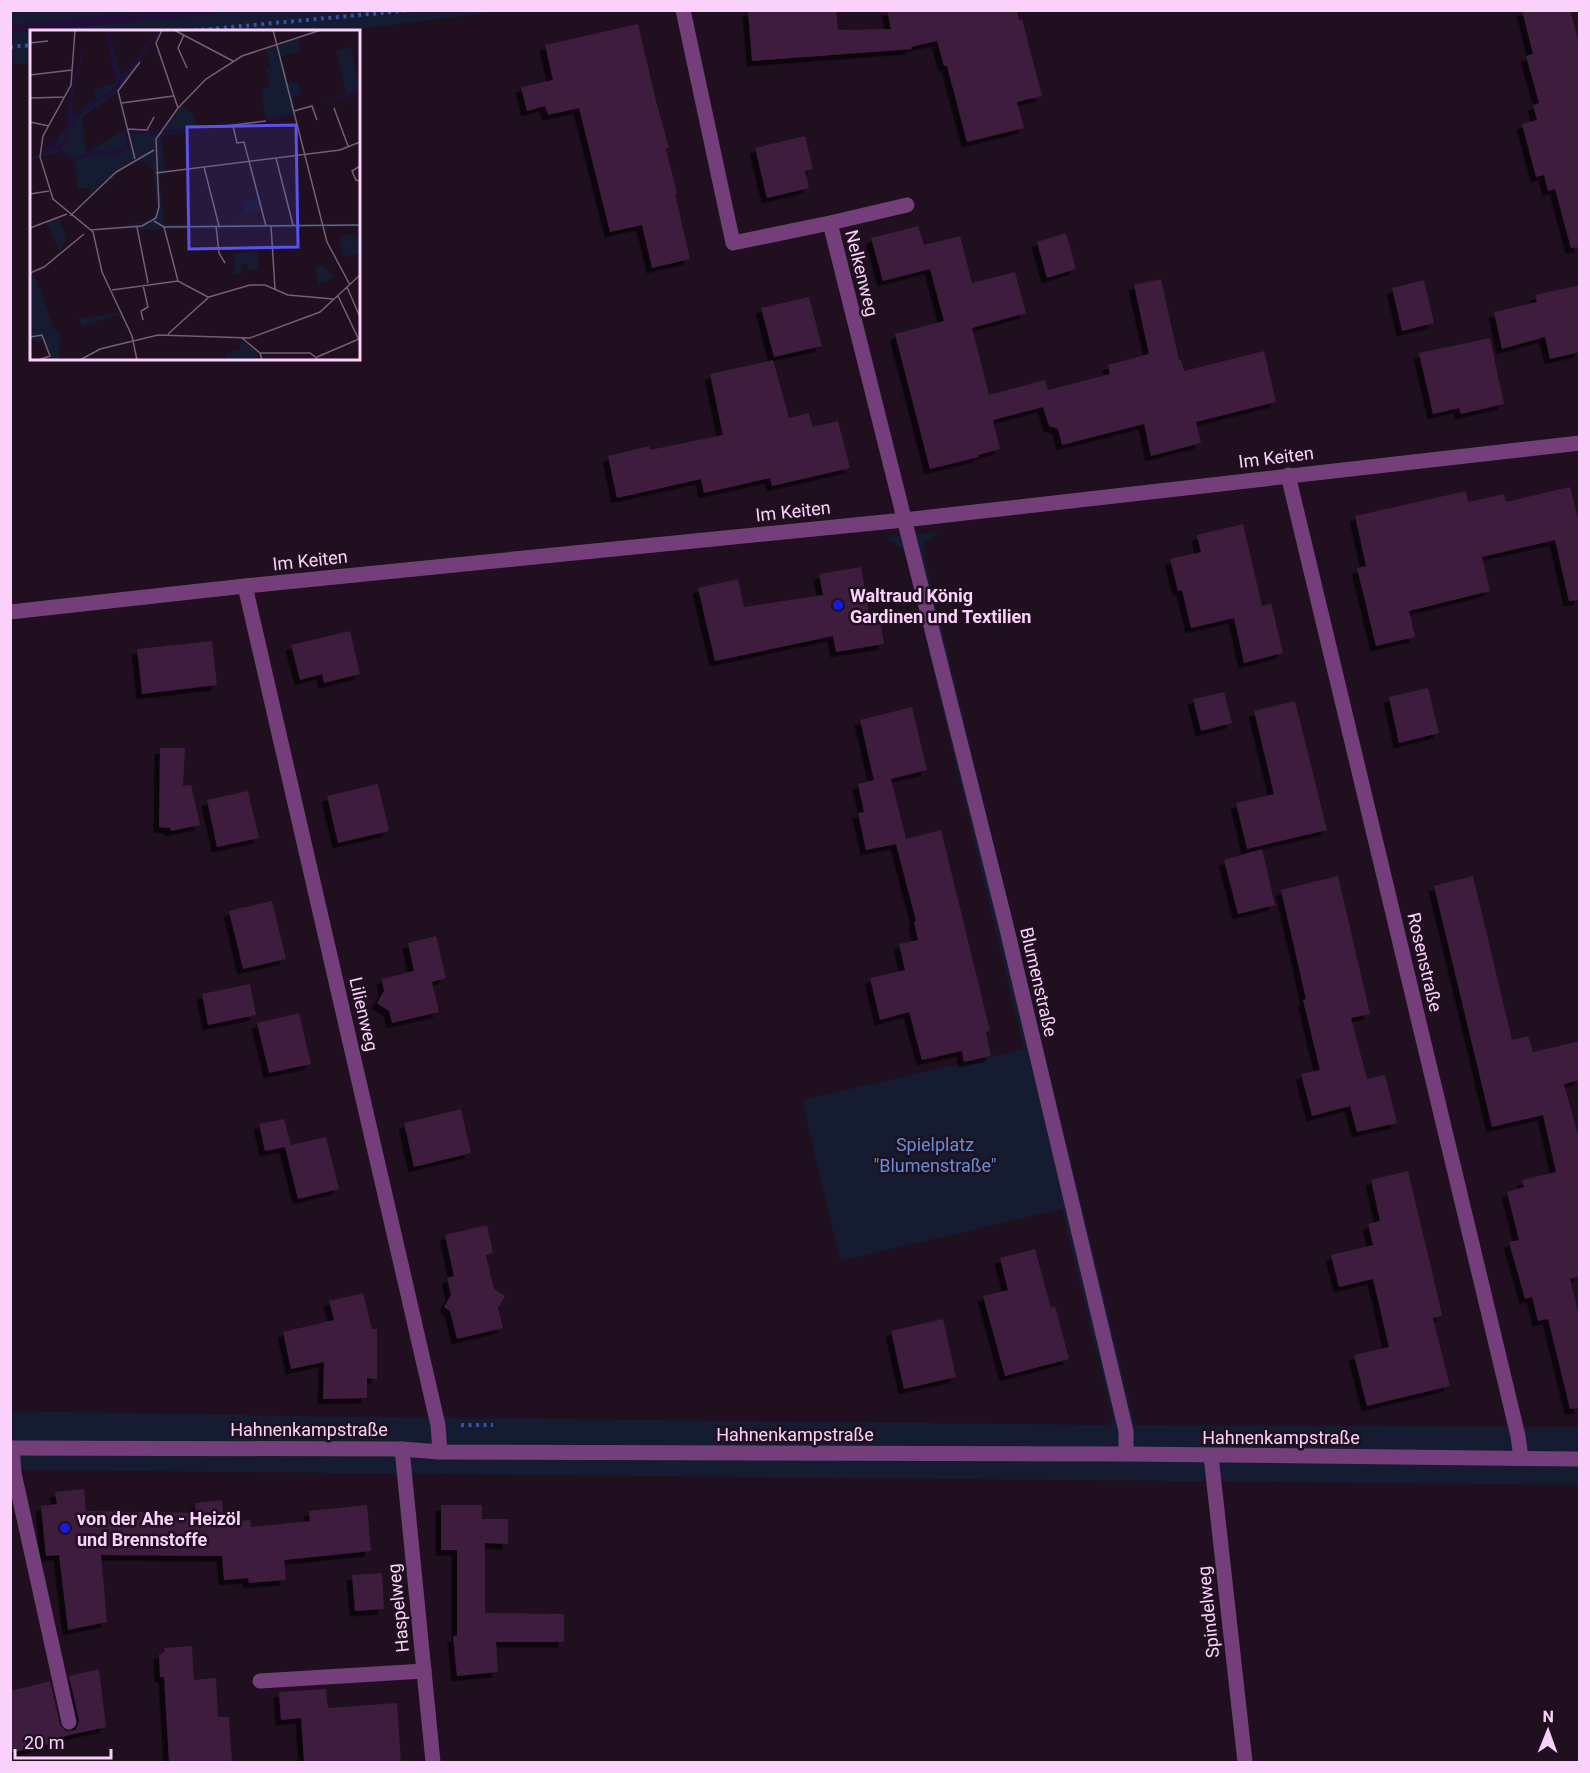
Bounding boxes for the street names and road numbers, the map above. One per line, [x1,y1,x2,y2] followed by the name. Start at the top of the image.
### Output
[841,228,883,318] street label: Nelkenweg
[1237,442,1315,472] street label: Im Keiten
[754,497,832,525] street label: Im Keiten
[271,546,349,574] street label: Im Keiten
[1403,910,1447,1014] street label: Rosenstraße
[1016,925,1062,1039] street label: Blumenstraße
[345,975,383,1053] street label: Lilienweg
[230,1419,388,1440] street label: Hahnenkampstraße
[716,1424,874,1445] street label: Hahnenkampstraße
[1202,1427,1360,1448] street label: Hahnenkampstraße
[383,1563,413,1653] street label: Haspelweg
[1193,1565,1223,1659] street label: Spindelweg

